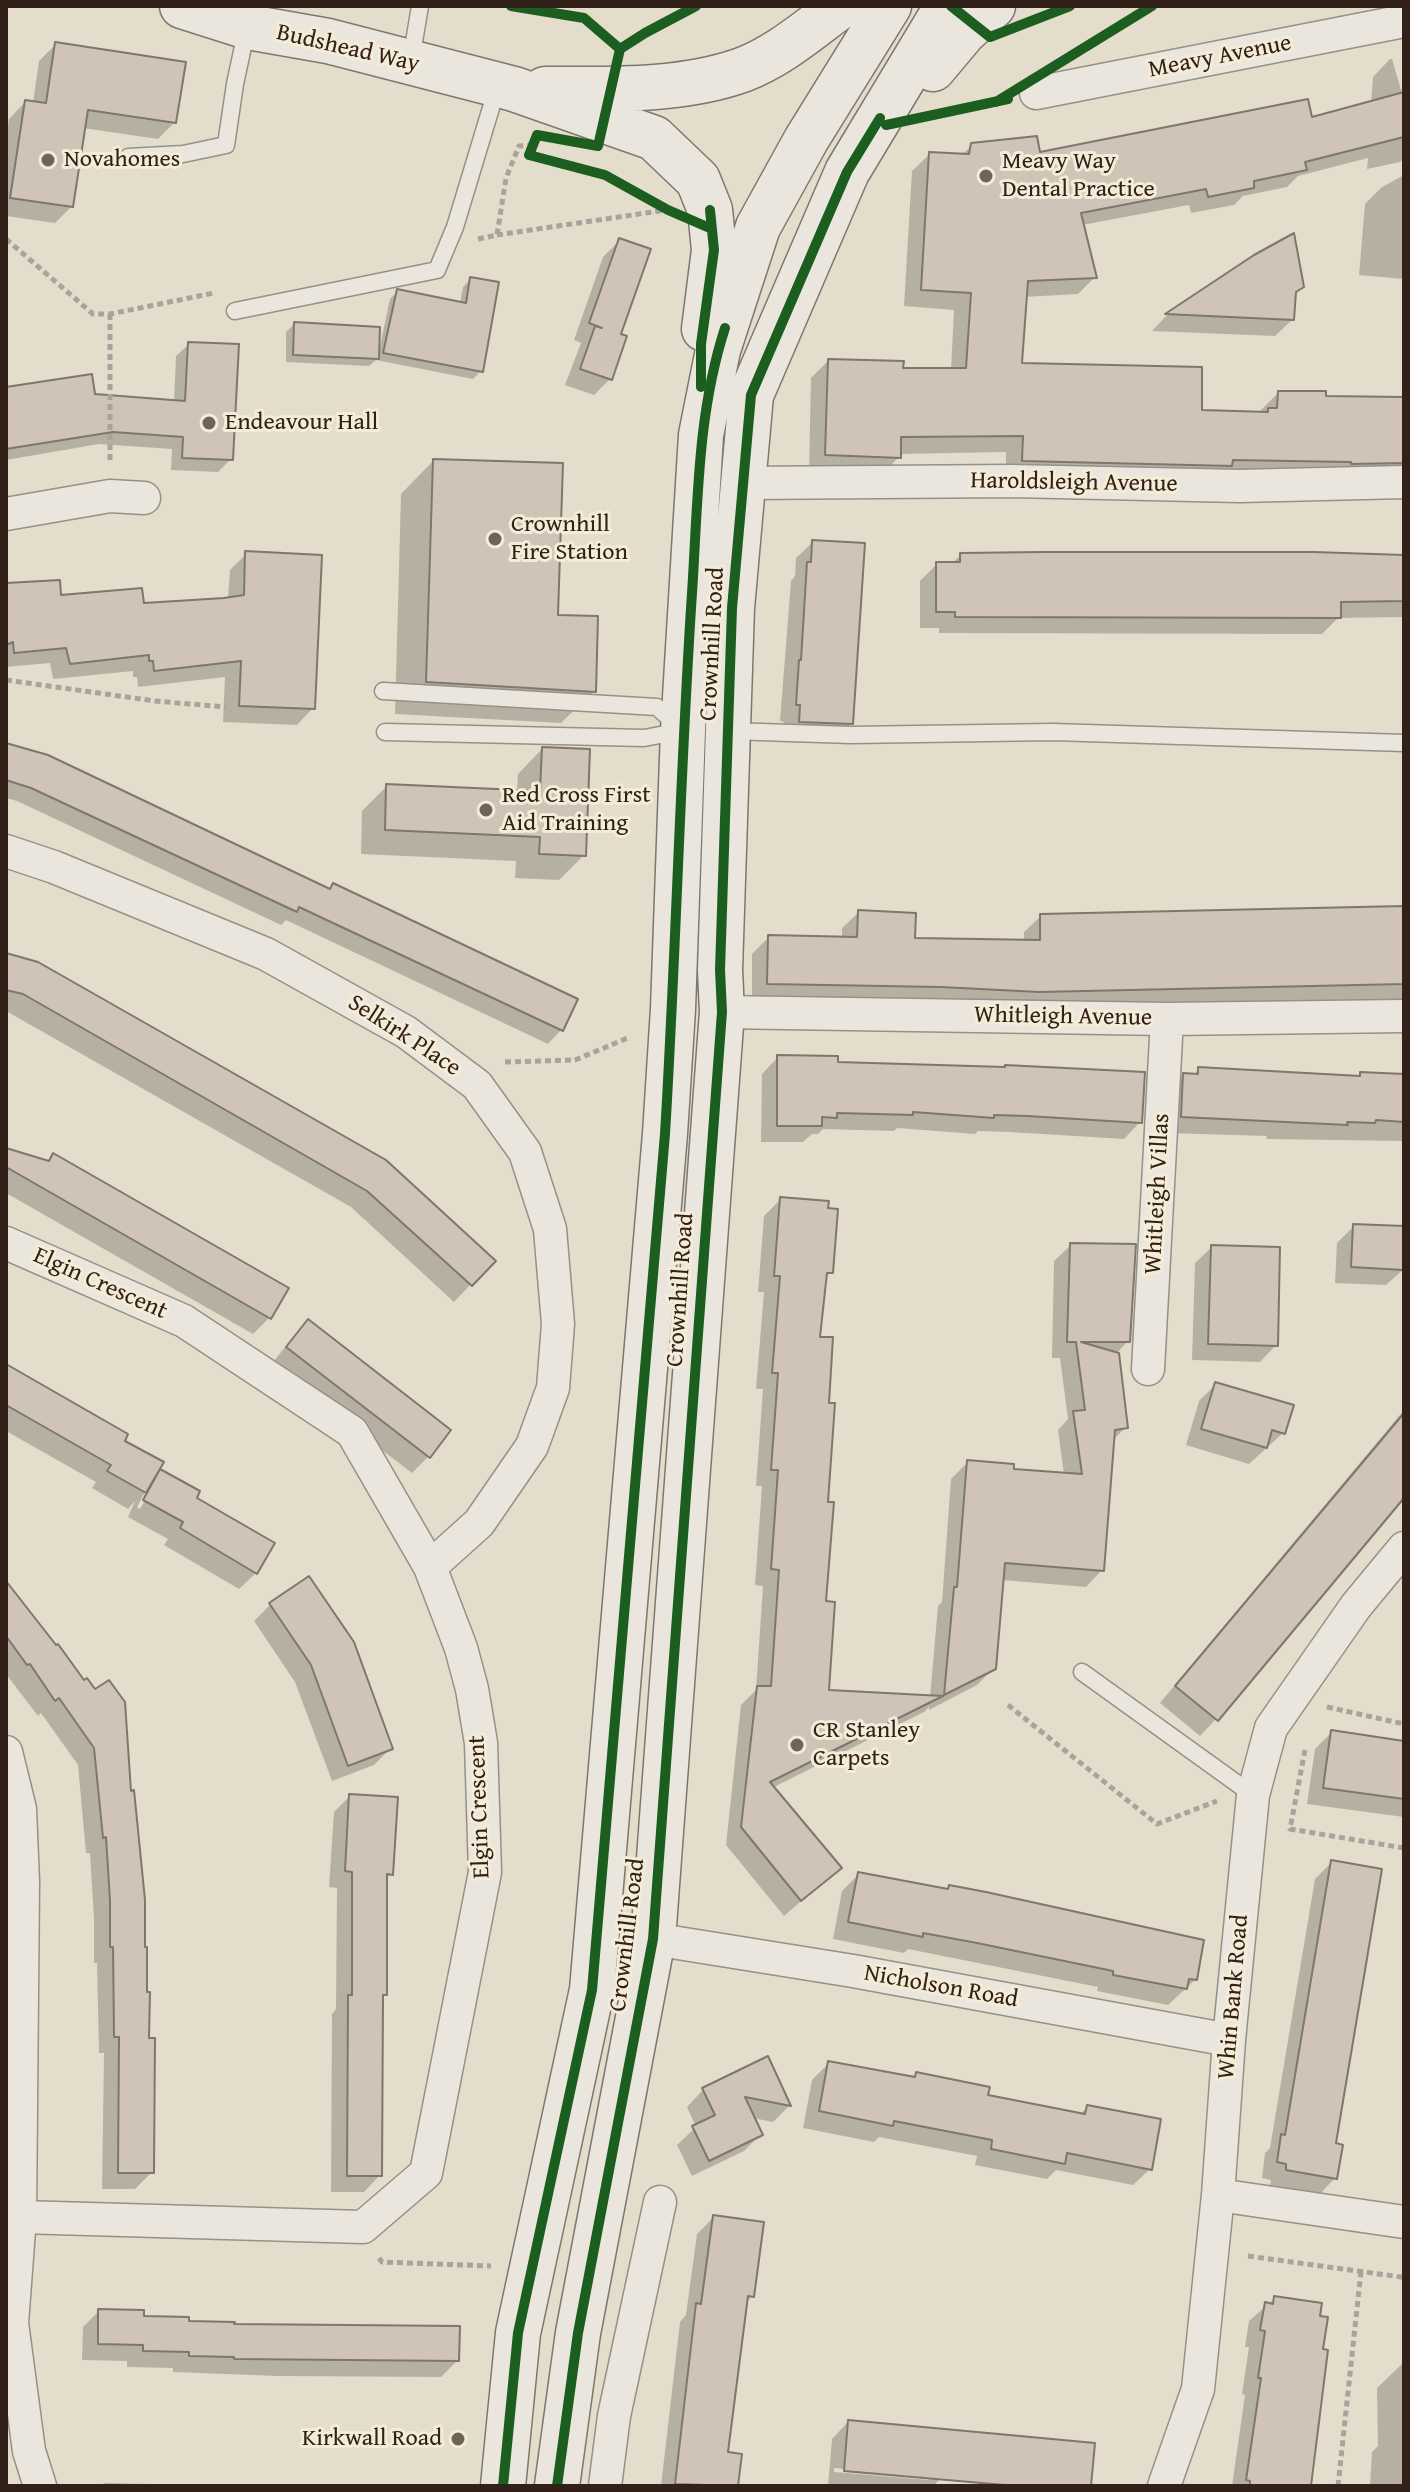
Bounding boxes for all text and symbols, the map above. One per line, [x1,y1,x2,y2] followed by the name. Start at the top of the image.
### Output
[274,19,422,79] street label: Budshead Way
[1146,29,1294,85] street label: Meavy Avenue
[64,146,180,174] place label: Novahomes
[1002,148,1155,204] place label: Meavy Way Dental Practice
[39,151,57,169] marker: Novahomes
[977,167,995,185] marker: Meavy Way Dental Practice
[225,409,378,437] place label: Endeavour Hall
[200,414,218,432] marker: Endeavour Hall
[970,467,1178,499] street label: Haroldsleigh Avenue
[511,511,628,567] place label: Crownhill Fire Station
[486,530,504,548] marker: Crownhill Fire Station
[695,566,731,722] street label: Crownhill Road
[502,782,651,838] place label: Red Cross First Aid Training
[477,801,495,819] marker: Red Cross First Aid Training
[342,989,466,1083] street label: Selkirk Place
[974,1001,1152,1033] street label: Whitleigh Avenue
[1139,1113,1177,1275] street label: Whitleigh Villas
[661,1212,701,1368] street label: Crownhill Road
[29,1242,171,1326] street label: Elgin Crescent
[813,1717,920,1773] place label: CR Stanley Carpets
[463,1735,497,1879] street label: Elgin Crescent
[788,1736,806,1754] marker: CR Stanley Carpets
[604,1857,652,2013] street label: Crownhill Road
[1212,1913,1256,2081] street label: Whin Bank Road
[862,1959,1020,2015] street label: Nicholson Road
[302,2425,442,2453] place label: Kirkwall Road
[449,2430,467,2448] marker: Kirkwall Road

